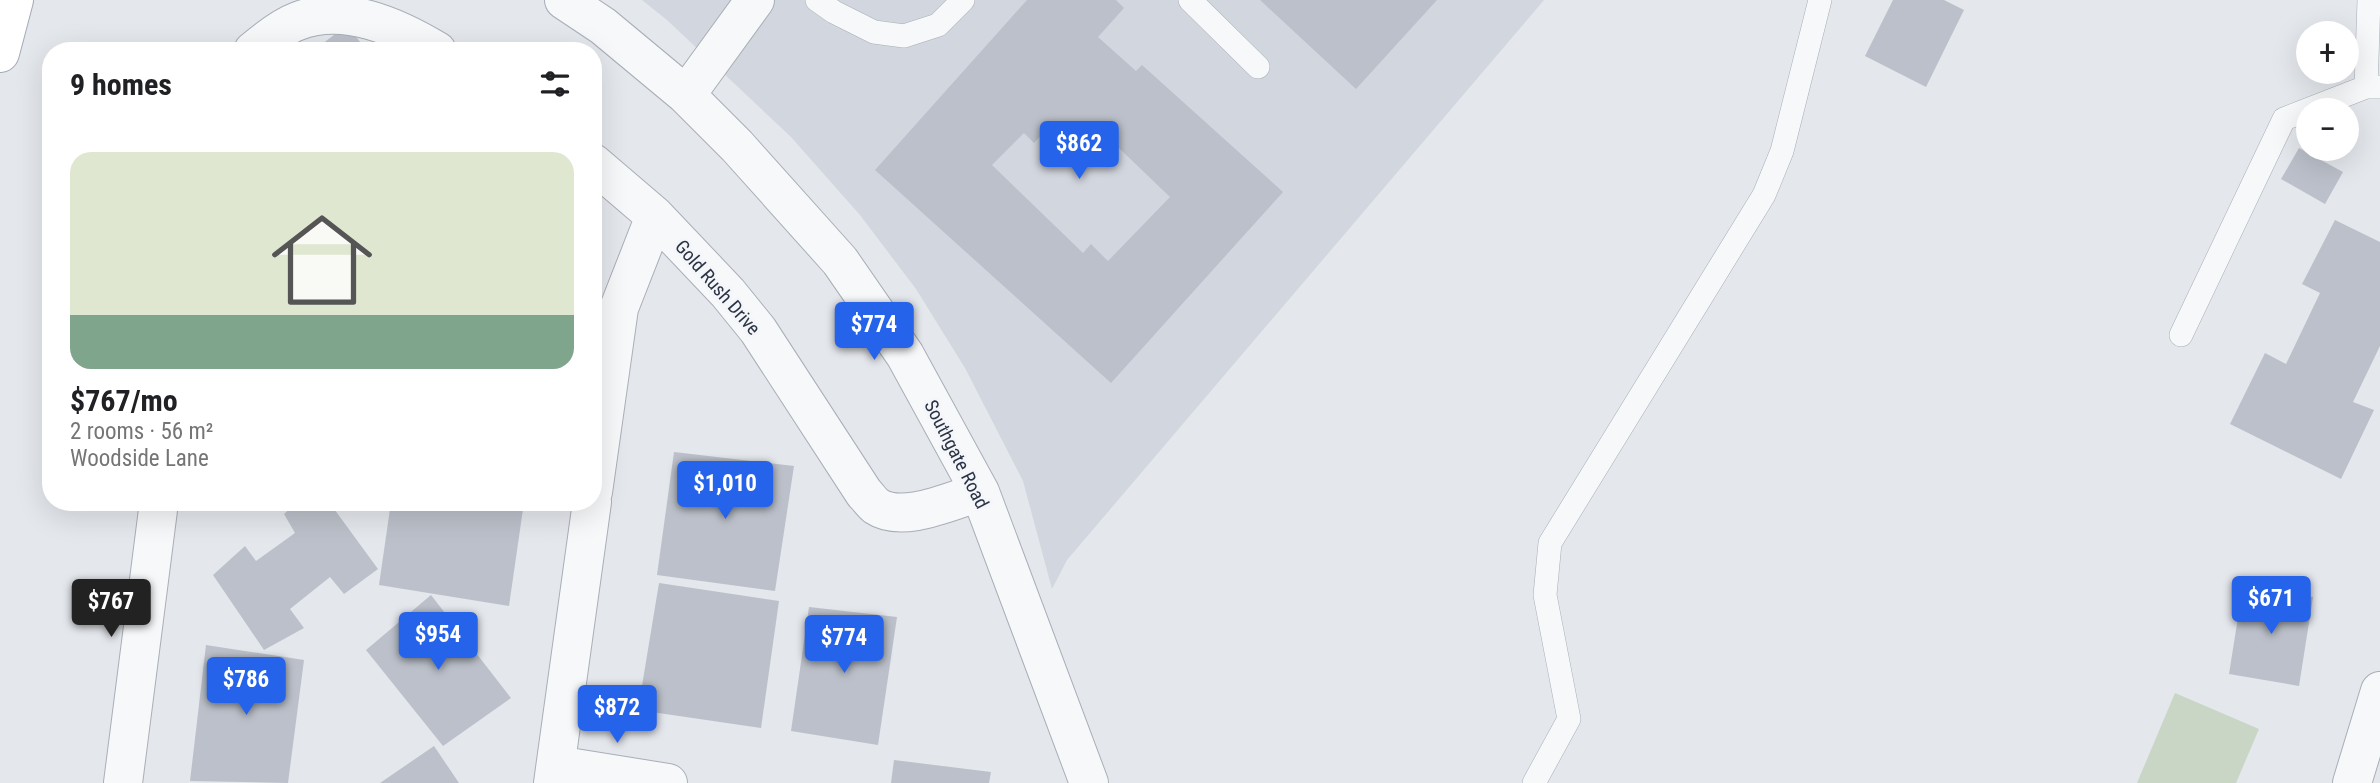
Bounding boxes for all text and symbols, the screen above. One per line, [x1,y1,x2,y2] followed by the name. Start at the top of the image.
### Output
[2296,21,2359,161] map controls
[2296,21,2359,84] button: +
[536,65,574,103] icon: filters
[70,67,172,102] text: 9 homes
[2296,98,2359,161] button: −
[1038,122,1120,181] pin: $862
[1056,130,1102,157] text: $862
[259,197,385,323] icon: home
[670,235,765,340] street label: Gold Rush Drive
[833,302,915,362] pin: $774
[851,311,897,338] text: $774
[70,383,178,418] text: $767/mo
[919,396,994,512] street label: Southgate Road
[70,418,213,445] text: 2 rooms · 56 m²
[70,445,209,472] text: Woodside Lane
[668,462,782,521] pin: $1,010
[693,470,757,497] text: $1,010
[2230,576,2312,636] pin: $671
[70,580,152,639] pin: $767
[2248,585,2294,612] text: $671
[88,588,134,615] text: $767
[397,612,479,672] pin: $954
[803,616,885,675] pin: $774
[415,621,461,648] text: $954
[821,624,867,651] text: $774
[205,658,287,717] pin: $786
[223,666,269,693] text: $786
[576,686,658,745] pin: $872
[594,694,640,721] text: $872

